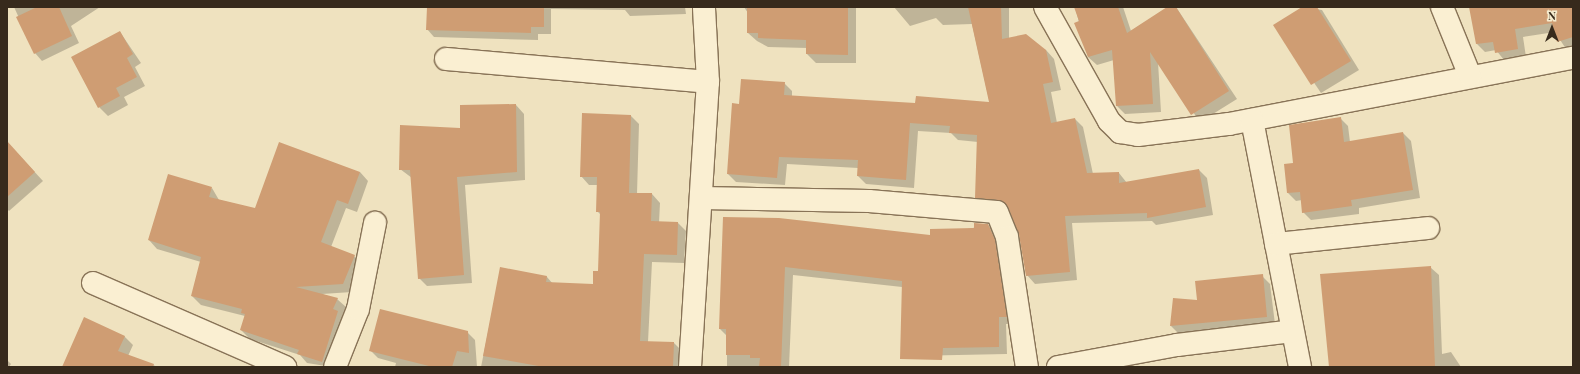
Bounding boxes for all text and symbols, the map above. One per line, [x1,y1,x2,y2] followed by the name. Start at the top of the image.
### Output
[1532,8,1572,48] north arrow
[1548,8,1556,23] text: N

